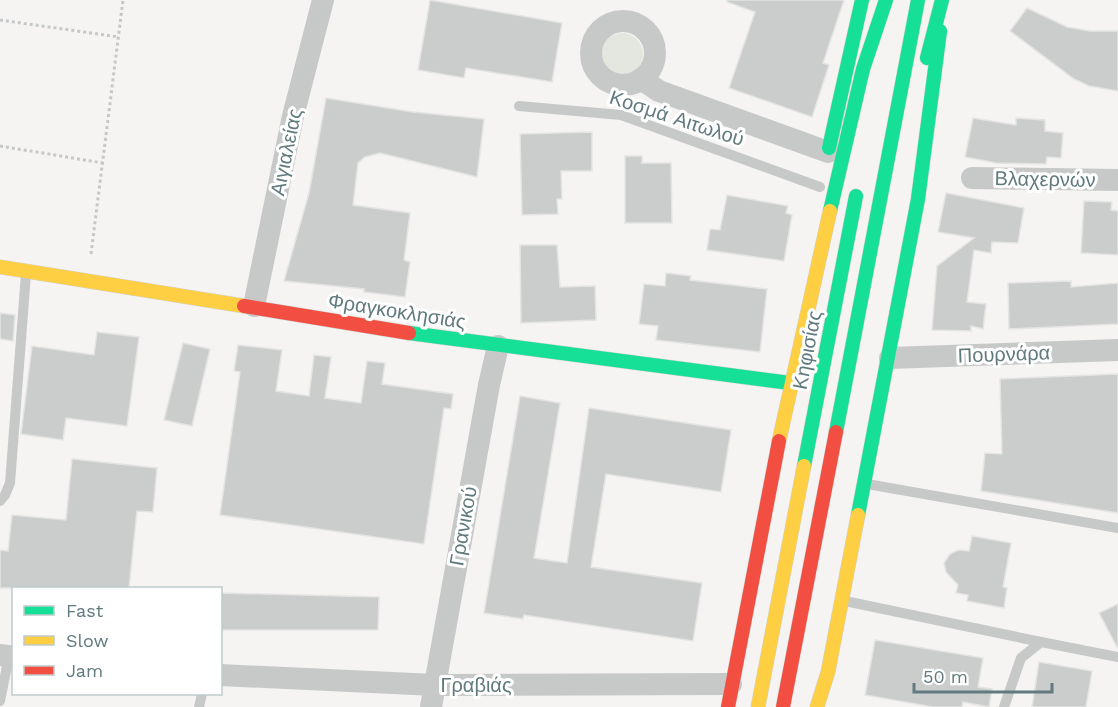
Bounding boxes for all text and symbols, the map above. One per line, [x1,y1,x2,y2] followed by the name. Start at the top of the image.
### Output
[607,85,747,151] street label: Κοσμά Αιτωλού
[265,106,307,198] street label: Αιγιαλείας
[994,166,1096,192] street label: Βλαχερνών
[327,288,468,334] street label: Φραγκοκλησιάς
[788,308,826,391] street label: Κηφισίας
[957,340,1051,368] street label: Πουρνάρα
[444,484,482,568] street label: Γρανικού
[12,587,222,695] legend
[66,600,104,621] text: Fast
[66,630,109,651] text: Slow
[914,656,1052,694] scale bar
[66,660,103,681] text: Jam
[923,666,968,687] text: 50 m
[440,673,512,697] street label: Γραβιάς

